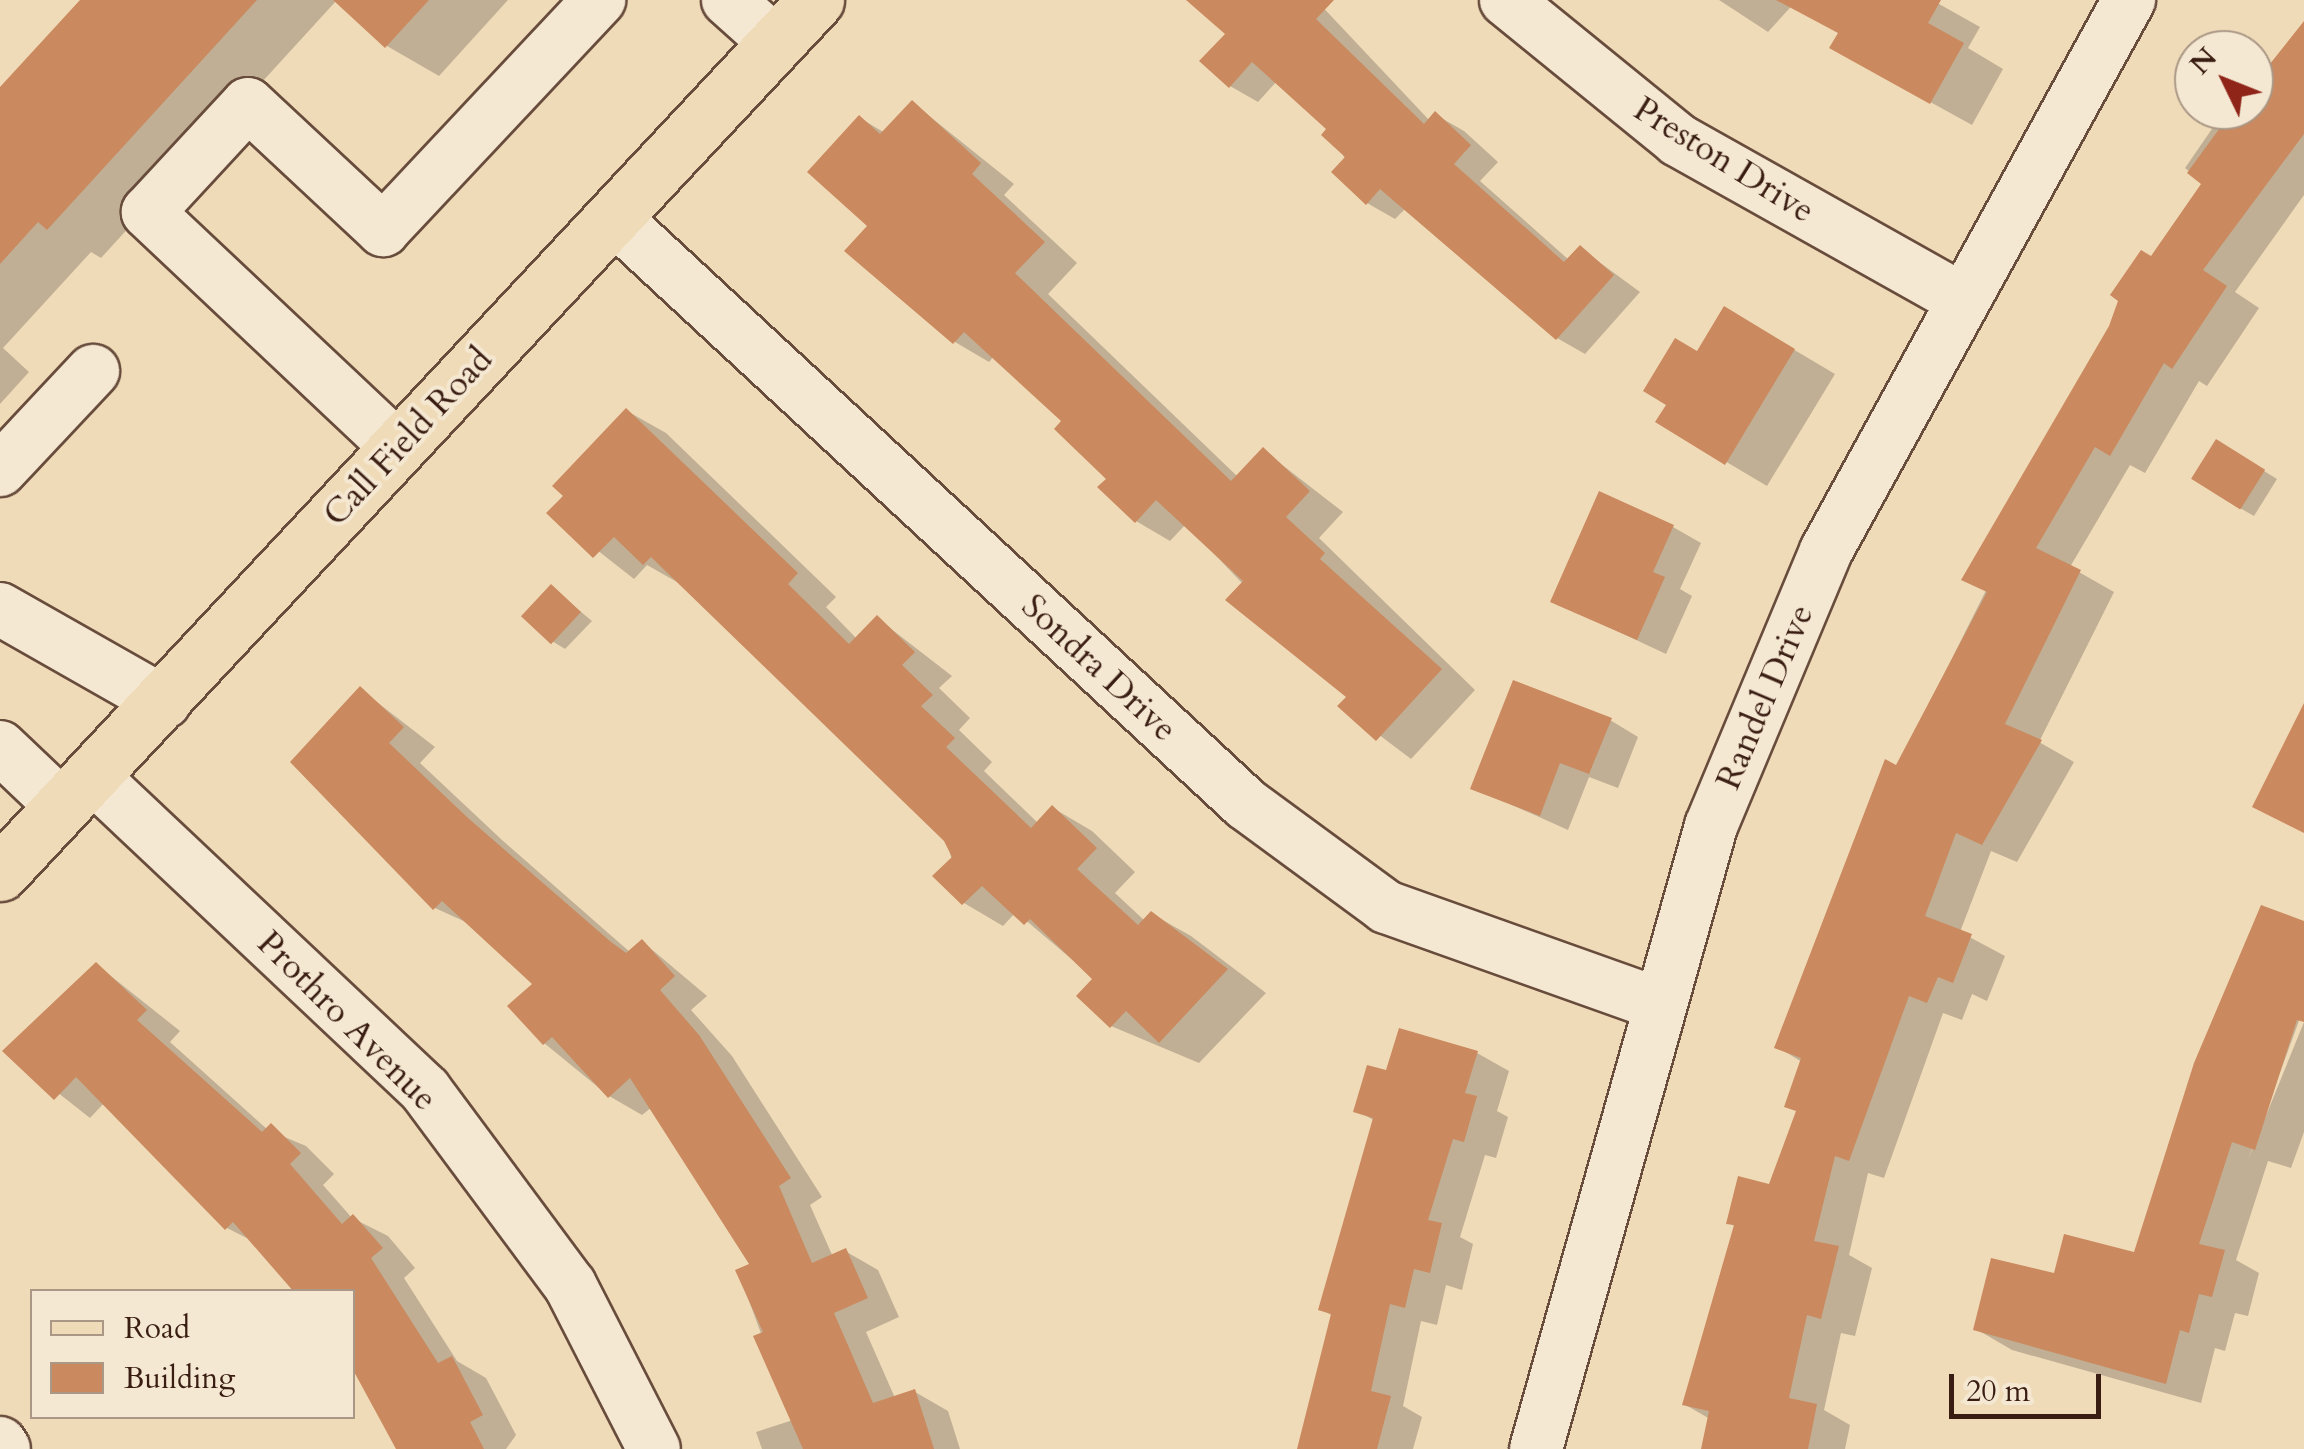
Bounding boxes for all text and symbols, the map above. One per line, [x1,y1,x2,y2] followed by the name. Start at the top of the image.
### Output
[2174,30,2274,130] north arrow
[2181,39,2226,83] text: N
[1626,88,1822,232] street label: Preston Drive
[315,339,501,535] street label: Call Field Road
[1013,585,1185,751] street label: Sondra Drive
[1707,598,1823,796] street label: Randel Drive
[248,922,446,1120] street label: Prothro Avenue
[30,1289,355,1419] legend
[124,1308,190,1349] text: Road
[1954,1354,2106,1416] scale bar
[124,1358,235,1399] text: Building
[1966,1371,2030,1412] text: 20 m

